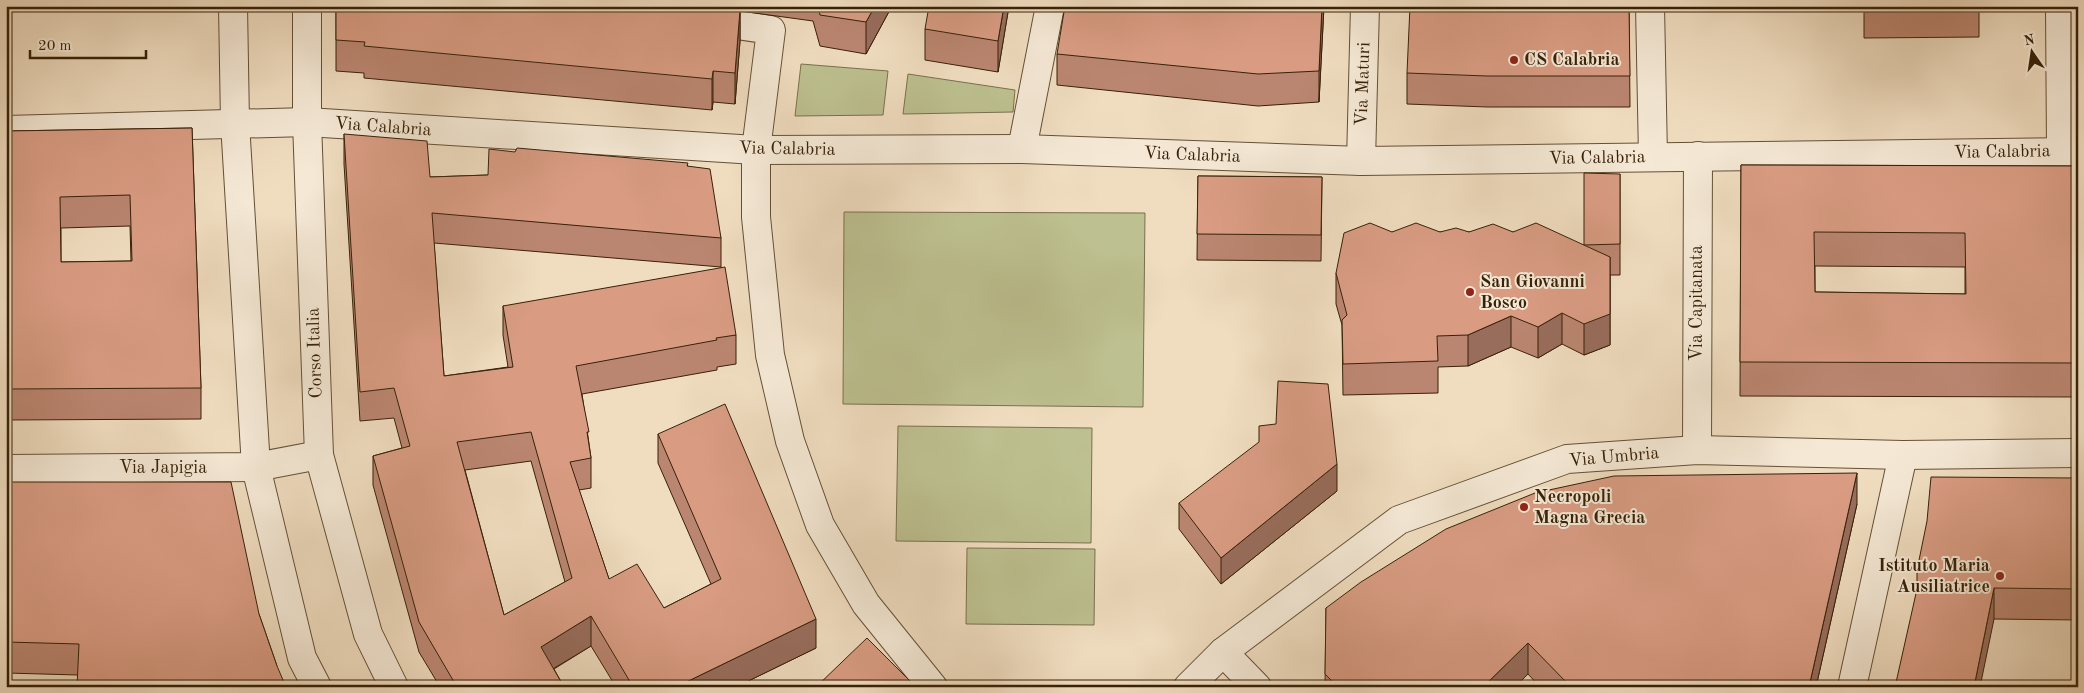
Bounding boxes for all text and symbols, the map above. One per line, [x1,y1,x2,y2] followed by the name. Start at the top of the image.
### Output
[30,28,146,60] scale bar
[2006,28,2056,78] north arrow
[2023,32,2036,48] text: N
[38,39,72,54] text: 20 m
[1353,42,1373,126] street label: Via Maturi
[1524,51,1620,69] place label: CS Calabria
[1508,54,1520,66] marker: CS Calabria
[334,115,432,139] street label: Via Calabria
[738,139,836,159] street label: Via Calabria
[1953,142,2051,162] street label: Via Calabria
[1143,144,1241,166] street label: Via Calabria
[1548,148,1646,168] street label: Via Calabria
[1688,245,1706,361] street label: Via Capitanata
[1480,273,1585,312] place label: San Giovanni Bosco
[1464,286,1476,298] marker: San Giovanni Bosco
[304,307,326,399] street label: Corso Italia
[1568,444,1660,470] street label: Via Umbria
[119,459,207,477] street label: Via Japigia
[1534,488,1646,527] place label: Necropoli Magna Grecia
[1518,501,1530,513] marker: Necropoli Magna Grecia
[1878,557,1990,596] place label: Istituto Maria Ausiliatrice
[1994,570,2006,582] marker: Istituto Maria Ausiliatrice

